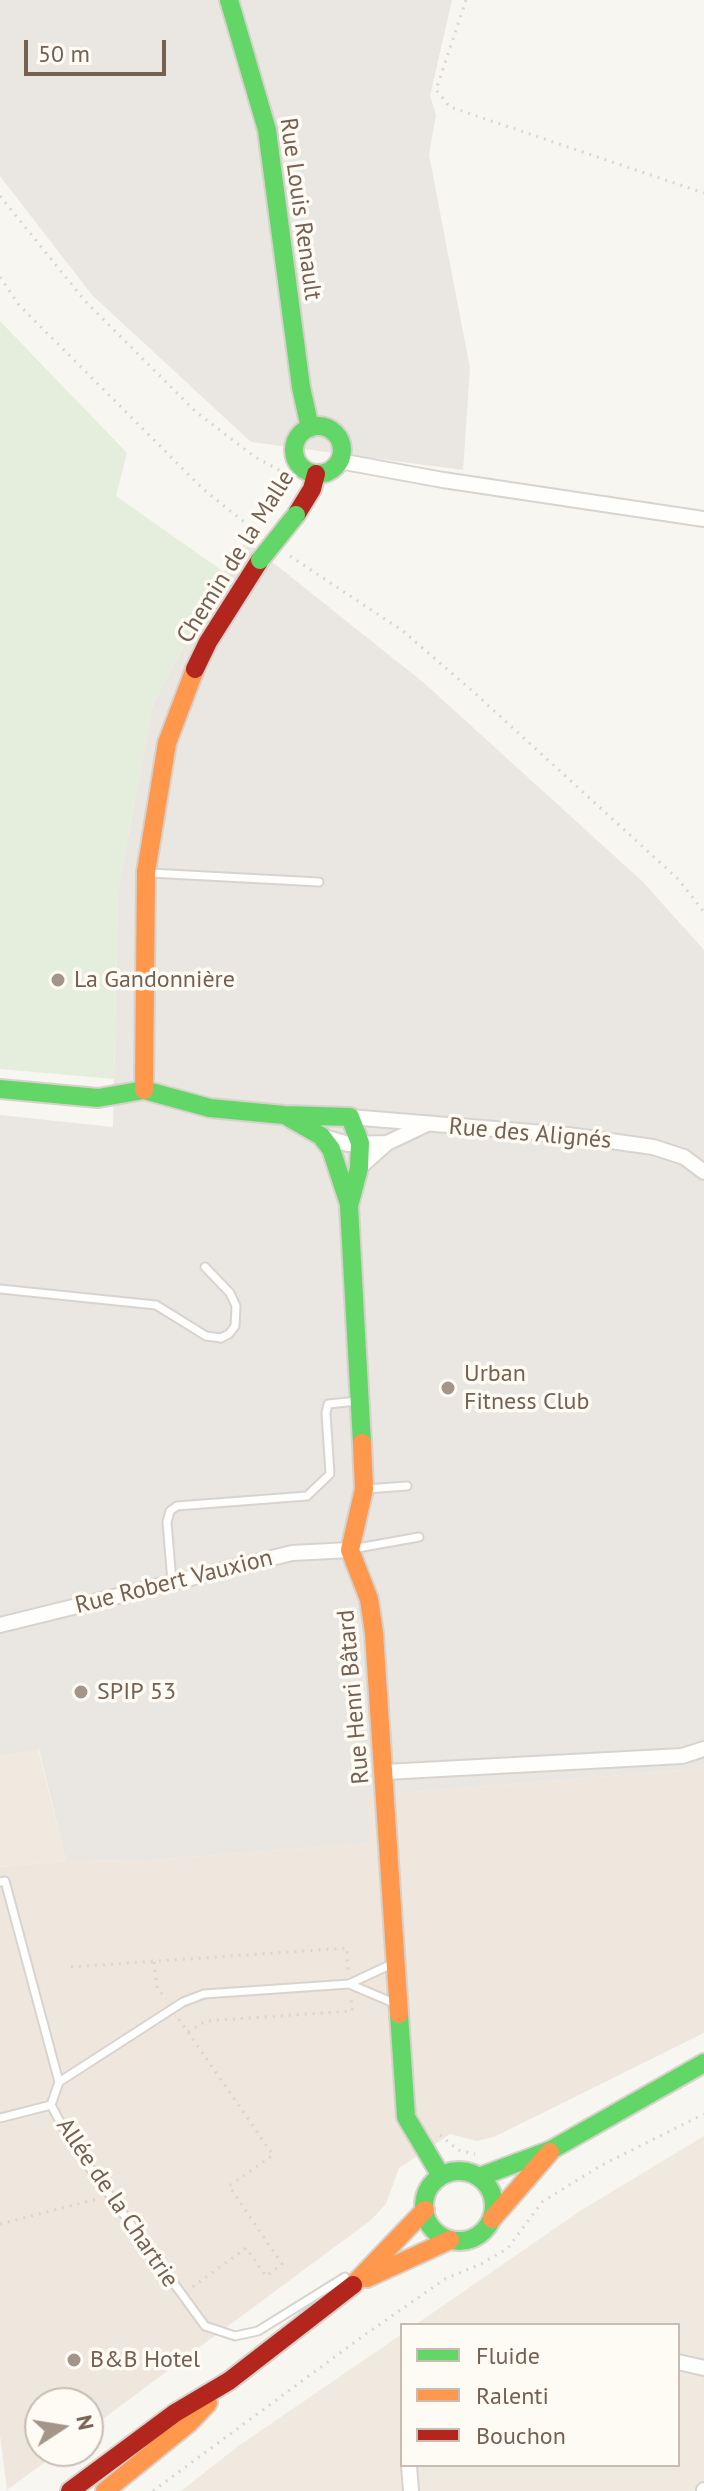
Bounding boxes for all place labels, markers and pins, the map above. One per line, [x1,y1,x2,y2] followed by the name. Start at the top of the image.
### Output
[74,966,235,994] place label: La Gandonnière
[49,971,67,989] marker: La Gandonnière
[464,1360,590,1416] place label: Urban Fitness Club
[439,1379,457,1397] marker: Urban Fitness Club
[97,1678,176,1706] place label: SPIP 53
[72,1683,90,1701] marker: SPIP 53
[90,2346,200,2374] place label: B&B Hotel
[65,2351,83,2369] marker: B&B Hotel

